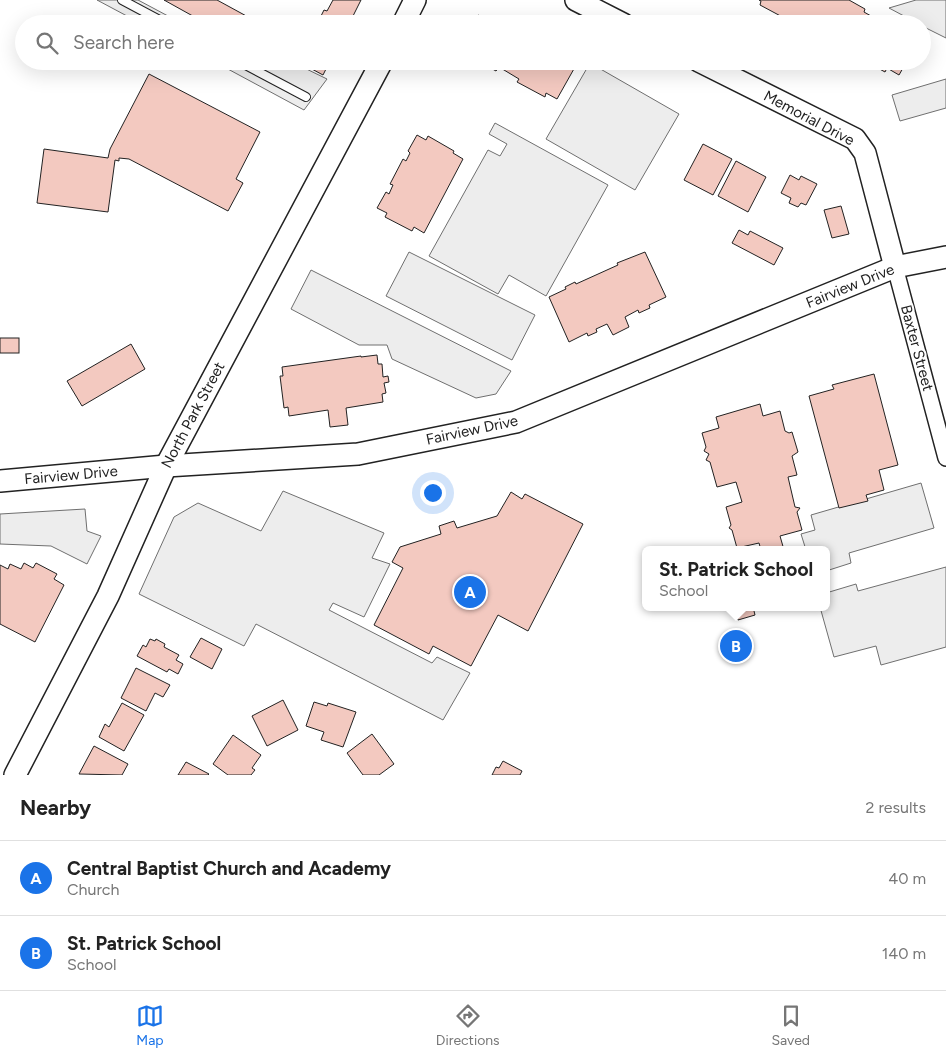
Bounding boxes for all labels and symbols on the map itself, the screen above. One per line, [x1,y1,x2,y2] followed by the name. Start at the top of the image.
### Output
[761,87,857,149] street label: Memorial Drive
[803,260,897,312] street label: Fairview Drive
[897,303,937,393] street label: Baxter Street
[158,359,229,471] street label: North Park Street
[424,411,520,449] street label: Fairview Drive
[24,462,118,488] street label: Fairview Drive
[420,480,446,506] your location
[454,573,486,611] pin: A
[720,627,752,665] pin: B

